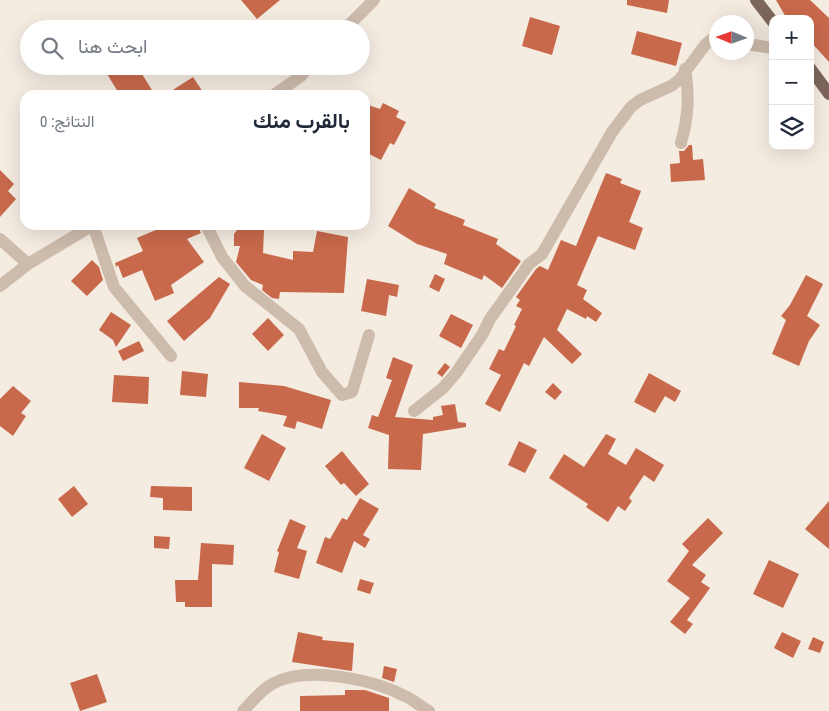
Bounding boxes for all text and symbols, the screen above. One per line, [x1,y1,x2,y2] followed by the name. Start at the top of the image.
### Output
[709,15,754,60] north arrow
[769,15,814,150] map controls
[769,15,814,60] button: +
[20,20,370,75] search box
[78,33,148,59] text: ابحث هنا
[38,34,66,62] icon: search
[769,60,814,105] button: −
[769,105,814,150] button: layers
[253,106,350,135] text: بالقرب منك
[40,110,95,132] text: النتائج: 0

